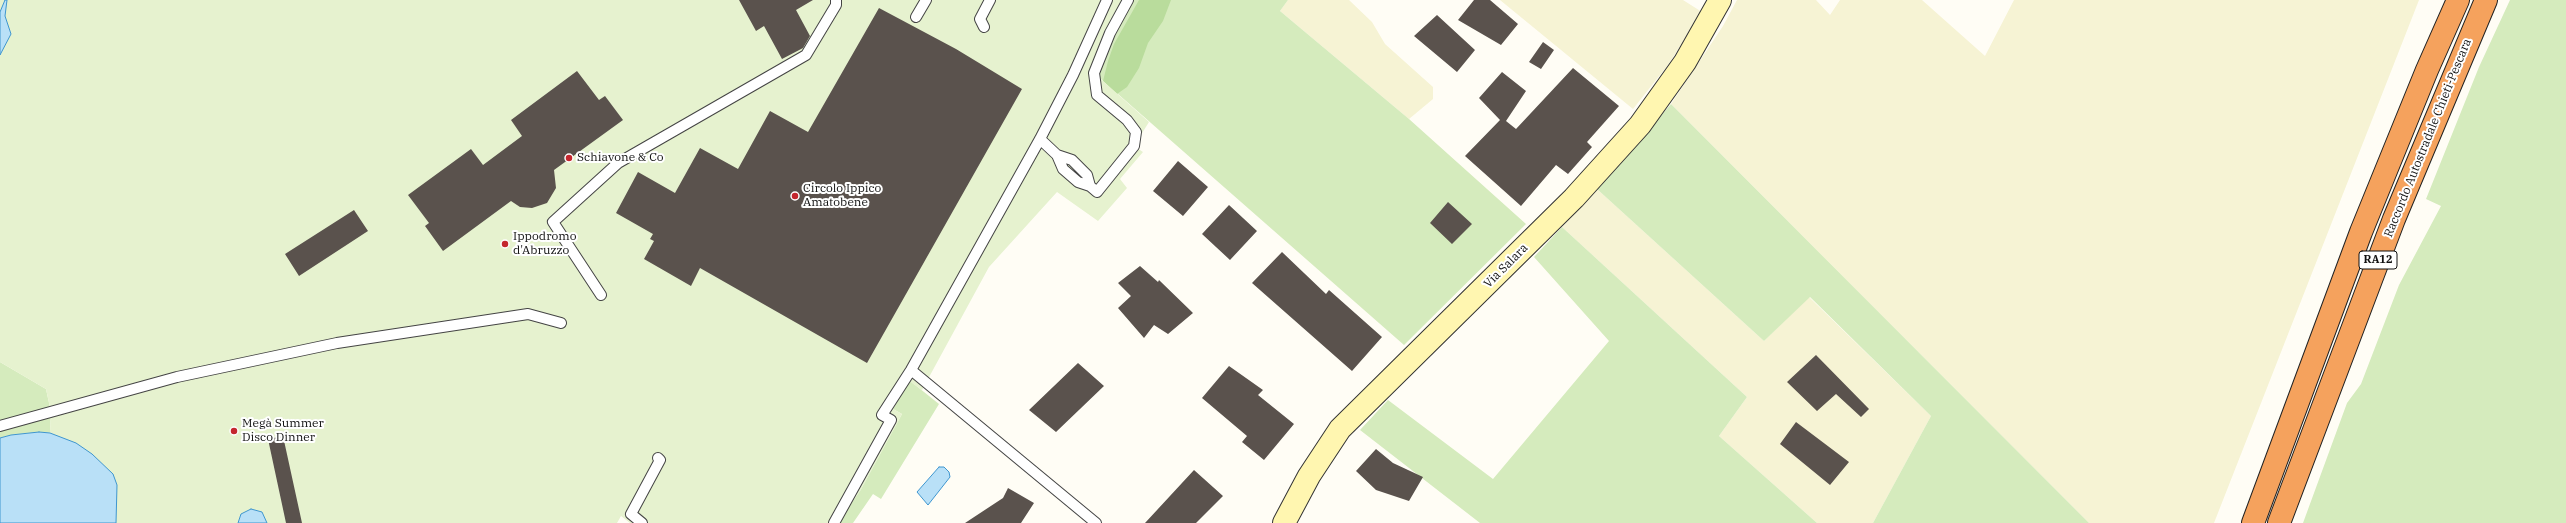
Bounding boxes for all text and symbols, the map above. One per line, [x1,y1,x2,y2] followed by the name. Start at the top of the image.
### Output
[2381,37,2475,239] street label: Raccordo Autostradale Chieti-Pescara
[577,151,664,165] place label: Schiavone & Co
[564,153,574,163] marker: Schiavone & Co
[803,182,881,210] place label: Circolo Ippico Amatobene
[790,191,800,201] marker: Circolo Ippico Amatobene
[513,230,576,258] place label: Ippodromo d'Abruzzo
[500,239,510,249] marker: Ippodromo d'Abruzzo
[1481,241,1531,291] street label: Via Salara
[2359,251,2397,269] road number: RA12
[242,417,324,445] place label: Megà Summer Disco Dinner
[229,426,239,436] marker: Megà Summer Disco Dinner

